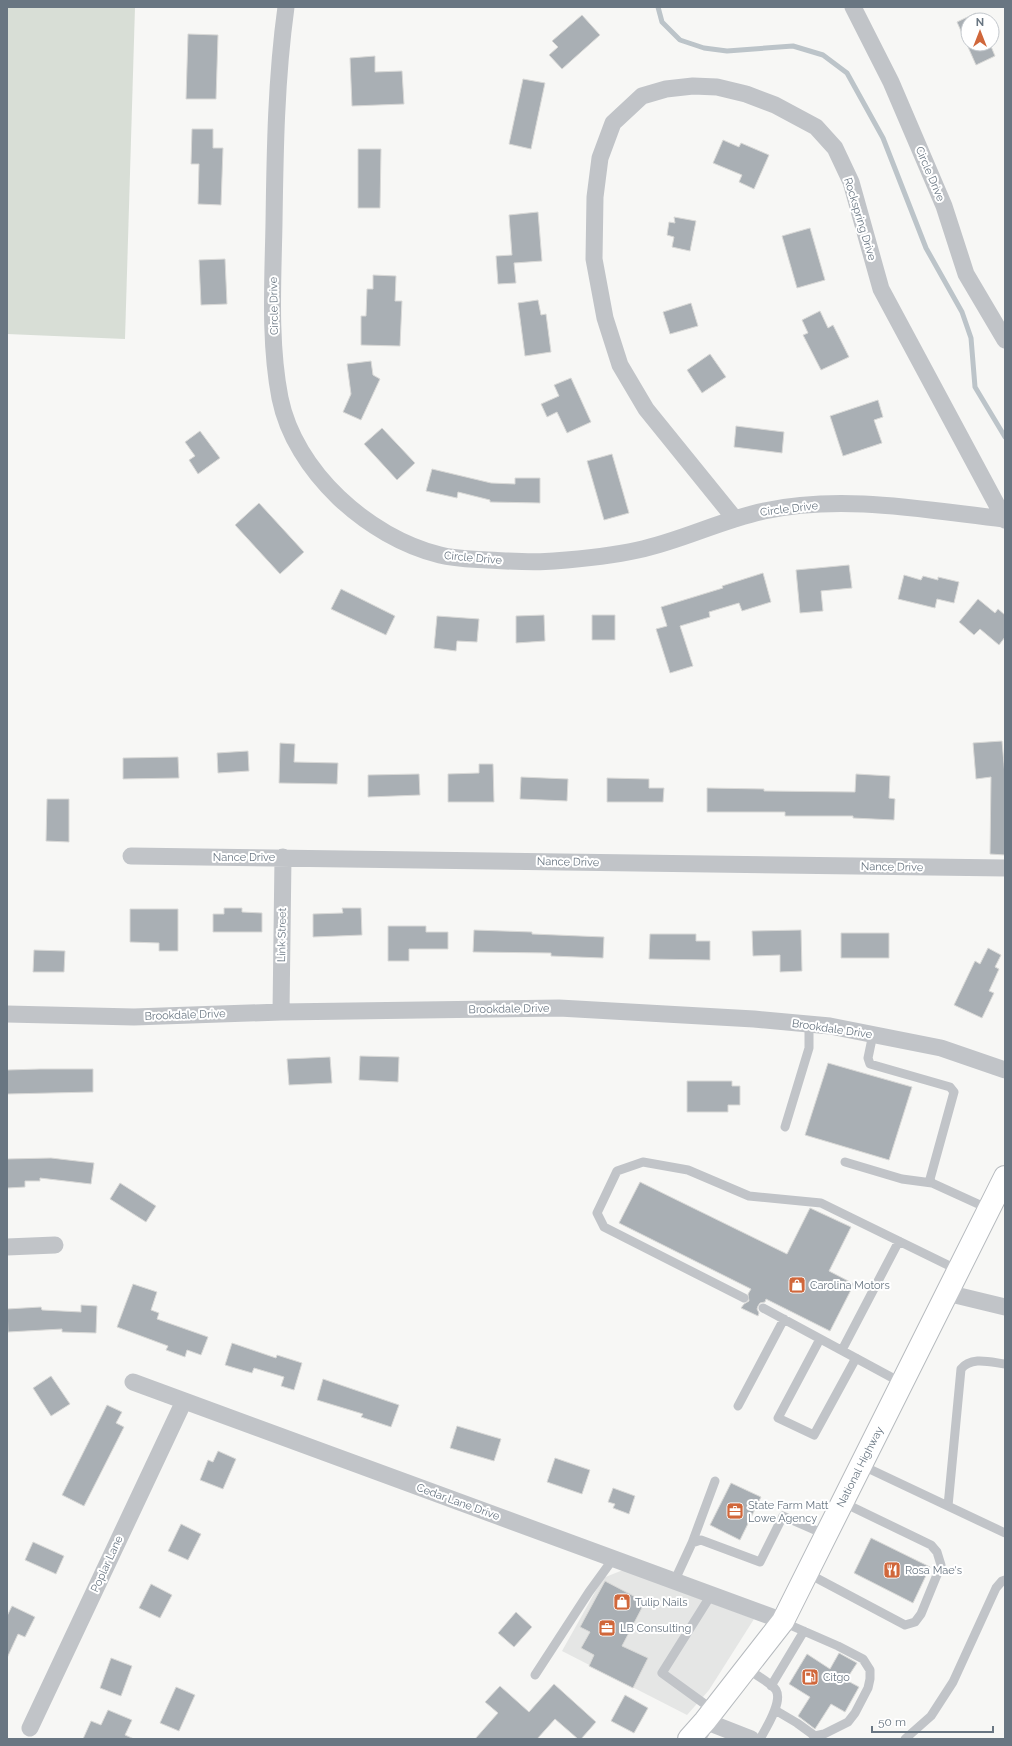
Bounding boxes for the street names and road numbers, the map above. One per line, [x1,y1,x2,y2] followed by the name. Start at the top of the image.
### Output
[913,145,948,204] street label: Circle Drive
[841,176,879,263] street label: Rockspring Drive
[267,276,281,335] street label: Circle Drive
[759,499,819,519] street label: Circle Drive
[443,549,503,567] street label: Circle Drive
[213,851,276,864] street label: Nance Drive
[537,855,600,869] street label: Nance Drive
[861,860,924,874] street label: Nance Drive
[275,907,289,962] street label: Link Street
[468,1002,550,1016] street label: Brookdale Drive
[144,1007,226,1023] street label: Brookdale Drive
[791,1017,874,1041] street label: Brookdale Drive
[834,1424,886,1510] street label: National Highway
[415,1481,502,1523] street label: Cedar Lane Drive
[88,1533,126,1594] street label: Poplar Lane

